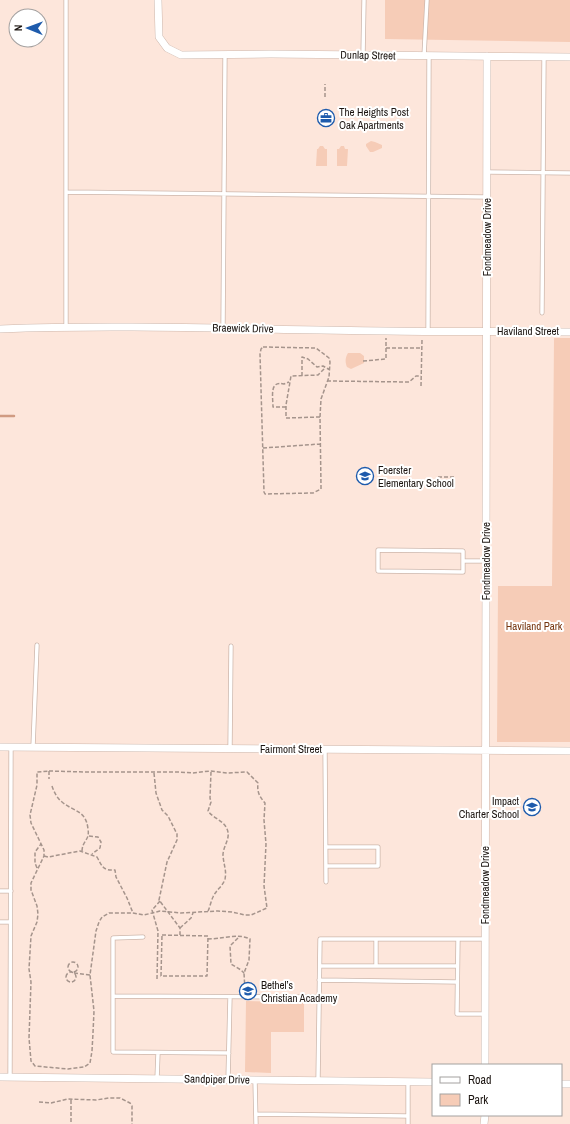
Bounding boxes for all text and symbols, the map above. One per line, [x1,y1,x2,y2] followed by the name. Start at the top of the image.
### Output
[8,8,48,48] north arrow
[11,24,25,31] text: N
[340,48,396,62] street label: Dunlap Street
[339,105,409,132] place label: The Heights Post Oak Apartments
[316,108,336,128] office icon: The Heights Post Oak Apartments
[480,198,494,276] street label: Fondmeadow Drive
[212,320,274,336] street label: Braewick Drive
[497,324,560,338] street label: Haviland Street
[378,463,454,490] place label: Foerster Elementary School
[355,466,375,486] school or university icon: Foerster Elementary School
[479,522,493,600] street label: Fondmeadow Drive
[506,619,563,633] park label: Haviland Park
[260,742,323,756] street label: Fairmont Street
[459,794,519,821] place label: Impact Charter School
[522,797,542,817] school or university icon: Impact Charter School
[478,846,492,924] street label: Fondmeadow Drive
[261,978,338,1005] place label: Bethel’s Christian Academy
[238,981,258,1001] school or university icon: Bethel’s Christian Academy
[432,1064,562,1116] legend
[184,1071,250,1087] street label: Sandpiper Drive
[468,1072,492,1088] text: Road
[468,1092,488,1108] text: Park

